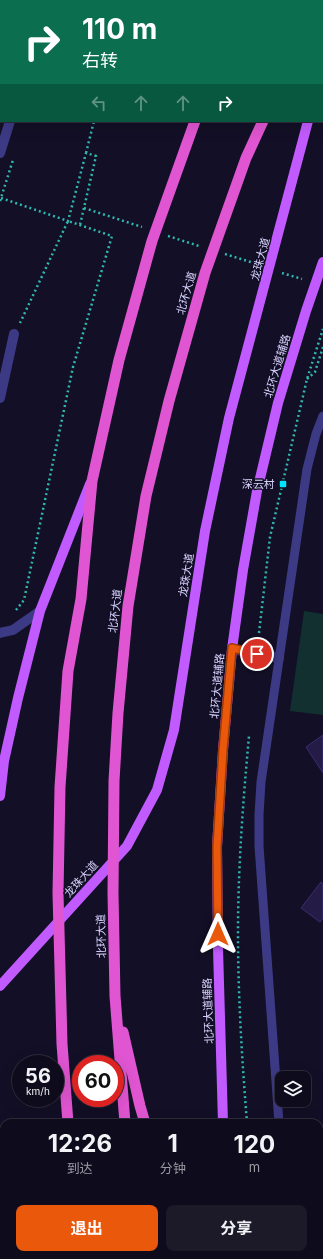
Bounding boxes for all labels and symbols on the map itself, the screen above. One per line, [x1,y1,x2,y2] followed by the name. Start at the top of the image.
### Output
[248,236,272,282] street label: 龙珠大道
[173,270,199,316] street label: 北环大道
[261,332,293,400] street label: 北环大道辅路
[242,477,275,491] place label: 深云村
[278,479,288,489] marker: 深云村
[176,552,196,598] street label: 龙珠大道
[105,588,125,634] street label: 北环大道
[240,637,274,671] pin
[207,653,227,719] street label: 北环大道辅路
[61,858,101,900] street label: 龙珠大道
[197,913,239,955] position arrow
[94,914,108,958] street label: 北环大道
[200,978,216,1044] street label: 北环大道辅路
[72,1055,124,1107] speed limit sign: 60

